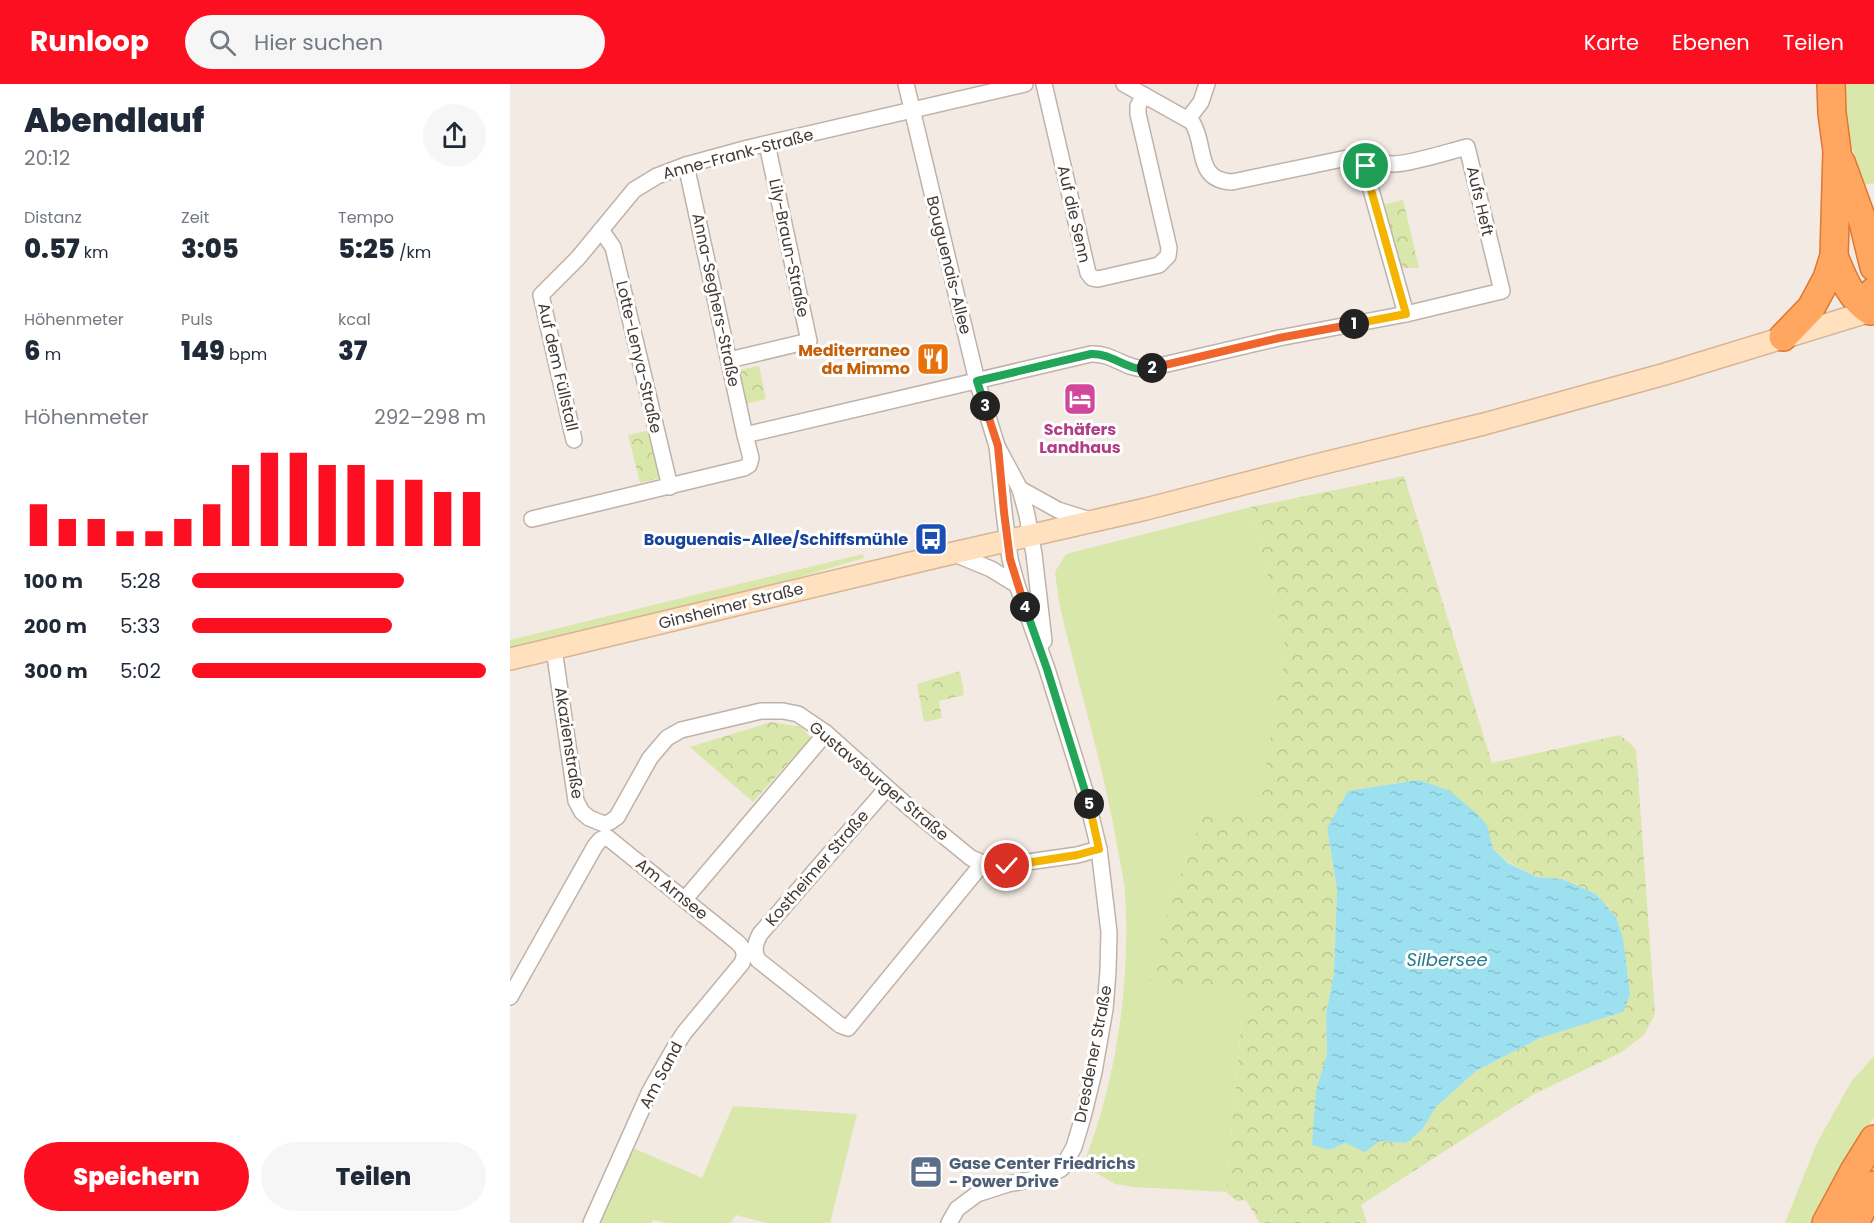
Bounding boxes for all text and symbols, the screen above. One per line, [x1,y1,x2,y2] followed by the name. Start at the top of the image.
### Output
[185,15,605,69] search box
[30,22,149,61] text: Runloop
[206,26,239,59] icon: search
[254,27,383,58] text: Hier suchen
[1584,28,1639,57] text: Karte
[1672,28,1750,57] text: Ebenen
[1783,28,1844,57] text: Teilen
[24,97,204,144] text: Abendlauf
[423,104,486,167] button: share
[660,123,816,185] street label: Anne-Frank-Straße
[1340,140,1391,191] pin
[24,144,70,172] text: 20:12
[1349,149,1382,182] icon: arrive
[1052,163,1096,265] street label: Auf die Senn
[1461,164,1499,238] street label: Aufs Heft
[763,176,815,320] street label: Lily-Braun-Straße
[921,193,977,337] street label: Bouguenais-Allee
[24,206,82,229] text: Distanz
[181,206,209,229] text: Zeit
[338,206,394,229] text: Tempo
[686,211,746,389] street label: Anna-Seghers-Straße
[24,231,80,267] text: 0.57
[181,231,239,267] text: 3:05
[338,231,395,267] text: 5:25
[80,241,109,264] text: km
[395,241,431,264] text: /km
[610,278,668,436] street label: Lotte-Lenya-Straße
[532,301,584,433] street label: Auf dem Füllstall
[24,308,124,331] text: Höhenmeter
[181,308,213,331] text: Puls
[338,308,371,331] text: kcal
[1339,309,1369,339] pin: 1
[1351,312,1357,335] text: 1
[24,333,41,369] text: 6
[181,333,225,369] text: 149
[338,333,367,369] text: 37
[798,339,910,380] place label: Mediterraneo da Mimmo
[915,341,951,377] restaurant icon: Mediterraneo da Mimmo
[41,343,61,366] text: m
[225,343,267,366] text: bpm
[1137,353,1167,383] pin: 2
[1147,356,1157,379] text: 2
[1062,381,1098,417] hotel icon: Schäfers Landhaus
[970,391,1000,421] pin: 3
[980,394,990,417] text: 3
[24,403,149,431] text: Höhenmeter
[374,403,486,431] text: 292–298 m
[1039,418,1121,459] place label: Schäfers Landhaus
[913,521,949,557] bus stop icon: Bouguenais-Allee/Schiffsmühle
[644,528,908,551] place label: Bouguenais-Allee/Schiffsmühle
[24,567,83,595] text: 100 m
[120,567,161,595] text: 5:28
[656,577,806,635] street label: Ginsheimer Straße
[1010,592,1040,622] pin: 4
[1020,595,1030,618] text: 4
[24,612,87,640] text: 200 m
[120,612,160,640] text: 5:33
[24,657,88,685] text: 300 m
[120,657,161,685] text: 5:02
[549,685,589,801] street label: Akazienstraße
[804,716,954,846] street label: Gustavsburger Straße
[1074,789,1104,819] pin: 5
[1084,792,1094,815] text: 5
[760,805,874,931] street label: Kostheimer Straße
[981,840,1032,891] pin
[990,849,1023,882] icon: check
[631,853,713,925] street label: Am Arnsee
[1406,947,1488,972] water label: Silbersee
[1068,983,1118,1125] street label: Dresdener Straße
[634,1037,688,1113] street label: Am Sand
[24,1142,249,1211] button: Speichern
[261,1142,486,1211] button: Teilen
[949,1152,1136,1193] place label: Gase Center Friedrichs - Power Drive
[908,1154,944,1190] office icon: Gase Center Friedrichs - Power Drive

